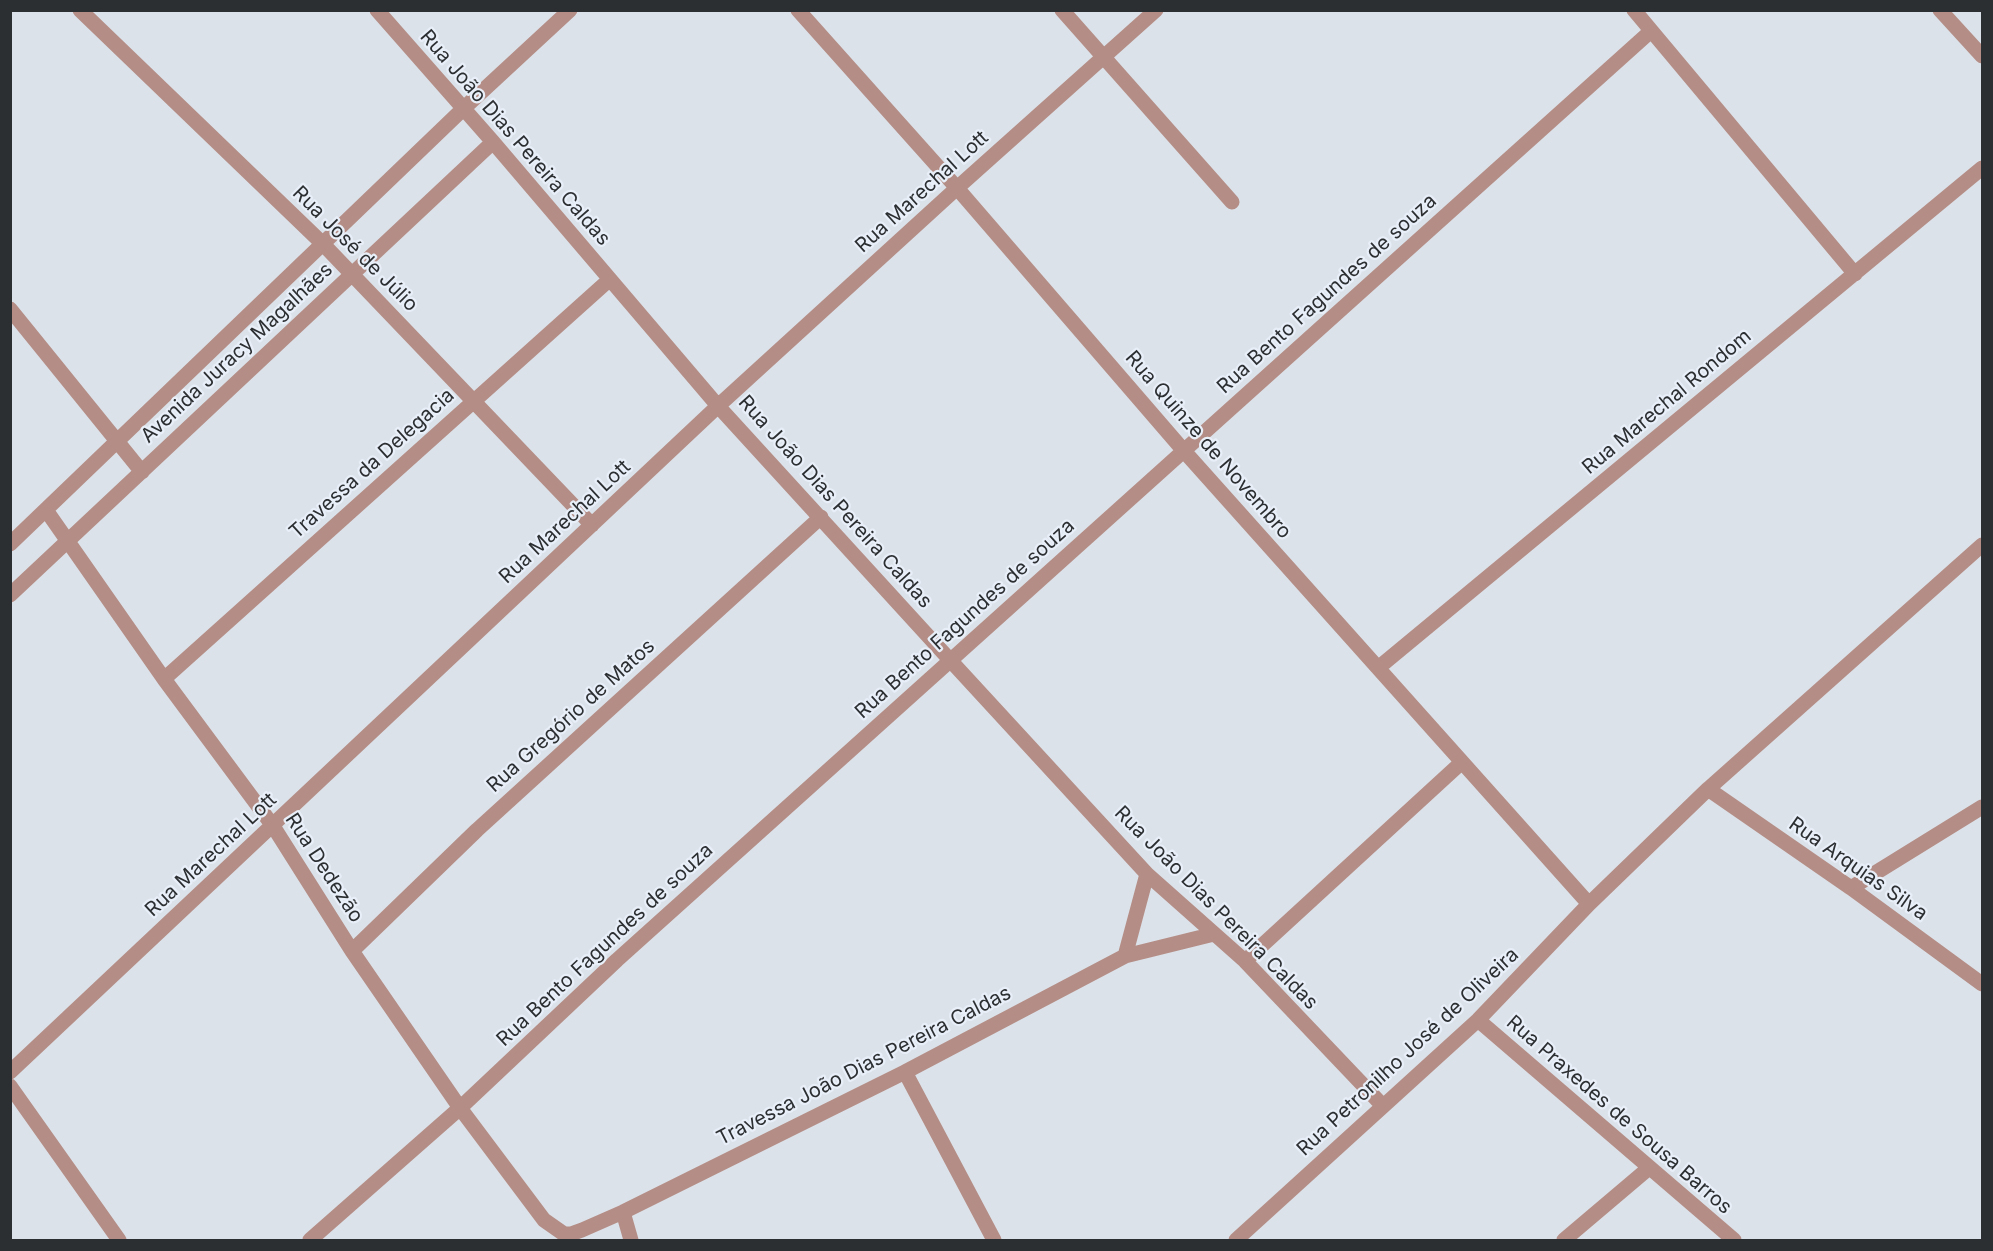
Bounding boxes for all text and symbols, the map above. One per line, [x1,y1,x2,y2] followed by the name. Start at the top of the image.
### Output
[415,25,615,251] street label: Rua João Dias Pereira Caldas
[851,126,993,258] street label: Rua Marechal Lott
[287,181,423,317] street label: Rua José de Júlio
[1212,189,1442,399] street label: Rua Bento Fagundes de souza
[136,258,338,448] street label: Avenida Juracy Magalhães
[1578,324,1756,480] street label: Rua Marechal Rondom
[1120,346,1296,544] street label: Rua Quinze de Novembro
[285,384,459,544] street label: Travessa da Delegacia
[733,391,937,613] street label: Rua João Dias Pereira Caldas
[494,455,636,589] street label: Rua Marechal Lott
[850,514,1080,724] street label: Rua Bento Fagundes de souza
[482,634,660,798] street label: Rua Gregório de Matos
[140,788,282,922] street label: Rua Marechal Lott
[1109,801,1323,1015] street label: Rua João Dias Pereira Caldas
[280,809,368,927] street label: Rua Dedezão
[1784,812,1932,926] street label: Rua Arquias Silva
[492,838,718,1052] street label: Rua Bento Fagundes de souza
[1292,943,1524,1161] street label: Rua Petronilho José de Oliveira
[713,981,1015,1151] street label: Travessa João Dias Pereira Caldas
[1501,1011,1737,1219] street label: Rua Praxedes de Sousa Barros

